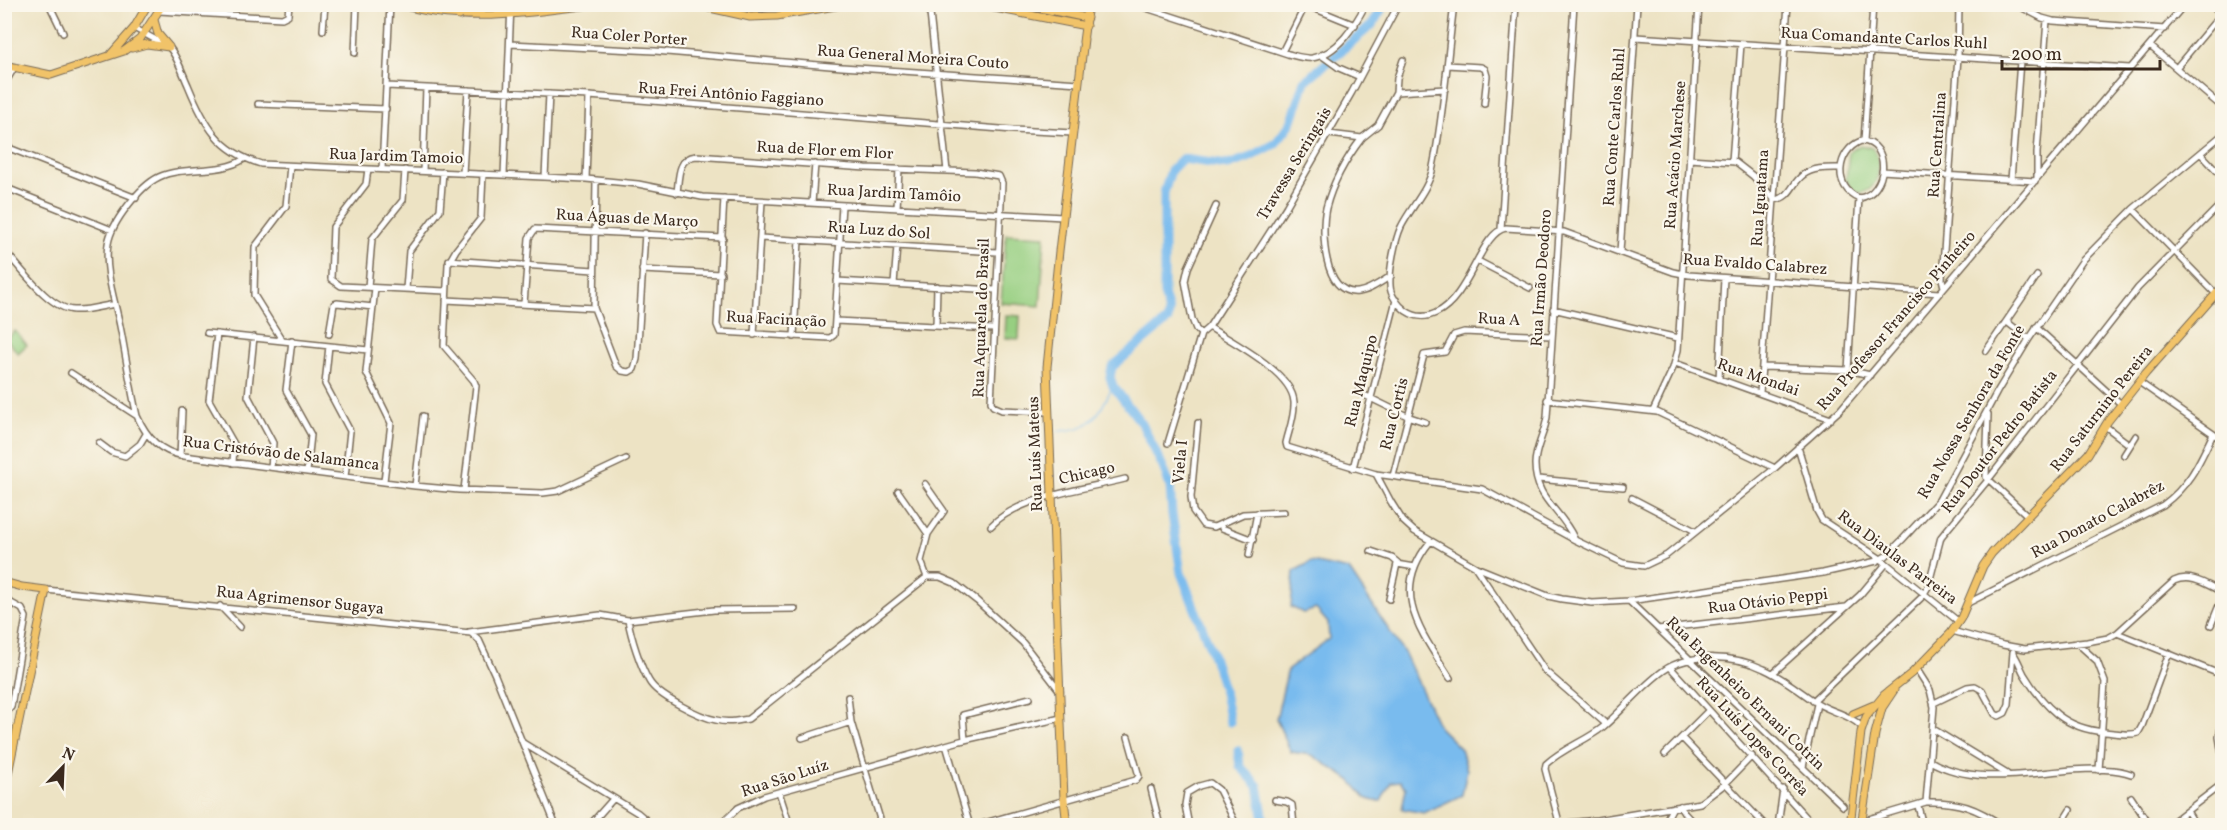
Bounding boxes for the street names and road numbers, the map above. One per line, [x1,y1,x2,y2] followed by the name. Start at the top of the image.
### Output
[570,22,688,52] street label: Rua Coler Porter
[1780,23,1988,55] street label: Rua Comandante Carlos Ruhl
[816,40,1010,76] street label: Rua General Moreira Couto
[1598,47,1632,207] street label: Rua Conte Carlos Ruhl
[637,78,825,112] street label: Rua Frei Antônio Faggiano
[1660,80,1692,230] street label: Rua Acácio Marchese
[1923,91,1953,199] street label: Rua Centralina
[1252,103,1338,225] street label: Travessa Seringais
[756,136,894,166] street label: Rua de Flor em Flor
[329,144,463,170] street label: Rua Jardim Tamoio
[1747,149,1775,247] street label: Rua Iguatama
[826,180,962,208] street label: Rua Jardim Tamôio
[555,204,699,234] street label: Rua Águas de Março
[1526,208,1558,348] street label: Rua Irmão Deodoro
[827,216,931,246] street label: Rua Luz do Sol
[1813,226,1981,416] street label: Rua Professor Francisco Pinheiro
[968,238,996,398] street label: Rua Aquarela do Brasil
[1682,249,1828,281] street label: Rua Evaldo Calabrez
[725,306,827,334] street label: Rua Facinação
[1477,308,1521,332] street label: Rua A
[1913,321,2031,503] street label: Rua Nossa Senhora da Fonte
[1340,333,1384,429] street label: Rua Maquipo
[2046,341,2158,477] street label: Rua Saturnino Pereira
[1714,354,1802,402] street label: Rua Mondai
[1937,366,2063,518] street label: Rua Doutor Pedro Batista
[1375,375,1415,453] street label: Rua Cortis
[1023,396,1049,512] street label: Rua Luís Mateus
[181,431,381,477] street label: Rua Cristóvão de Salamanca
[1168,439,1194,485] street label: Viela I
[1057,457,1117,491] street label: Chicago
[2027,476,2169,564] street label: Rua Donato Calabrêz
[1832,506,1962,610] street label: Rua Diaulas Parreira
[215,581,385,621] street label: Rua Agrimensor Sugaya
[1707,584,1829,620] street label: Rua Otávio Peppi
[1661,612,1829,776] street label: Rua Engenheiro Ernani Cotrin
[1691,672,1813,802] street label: Rua Luís Lopes Corrêa
[739,755,831,803] street label: Rua São Luíz

